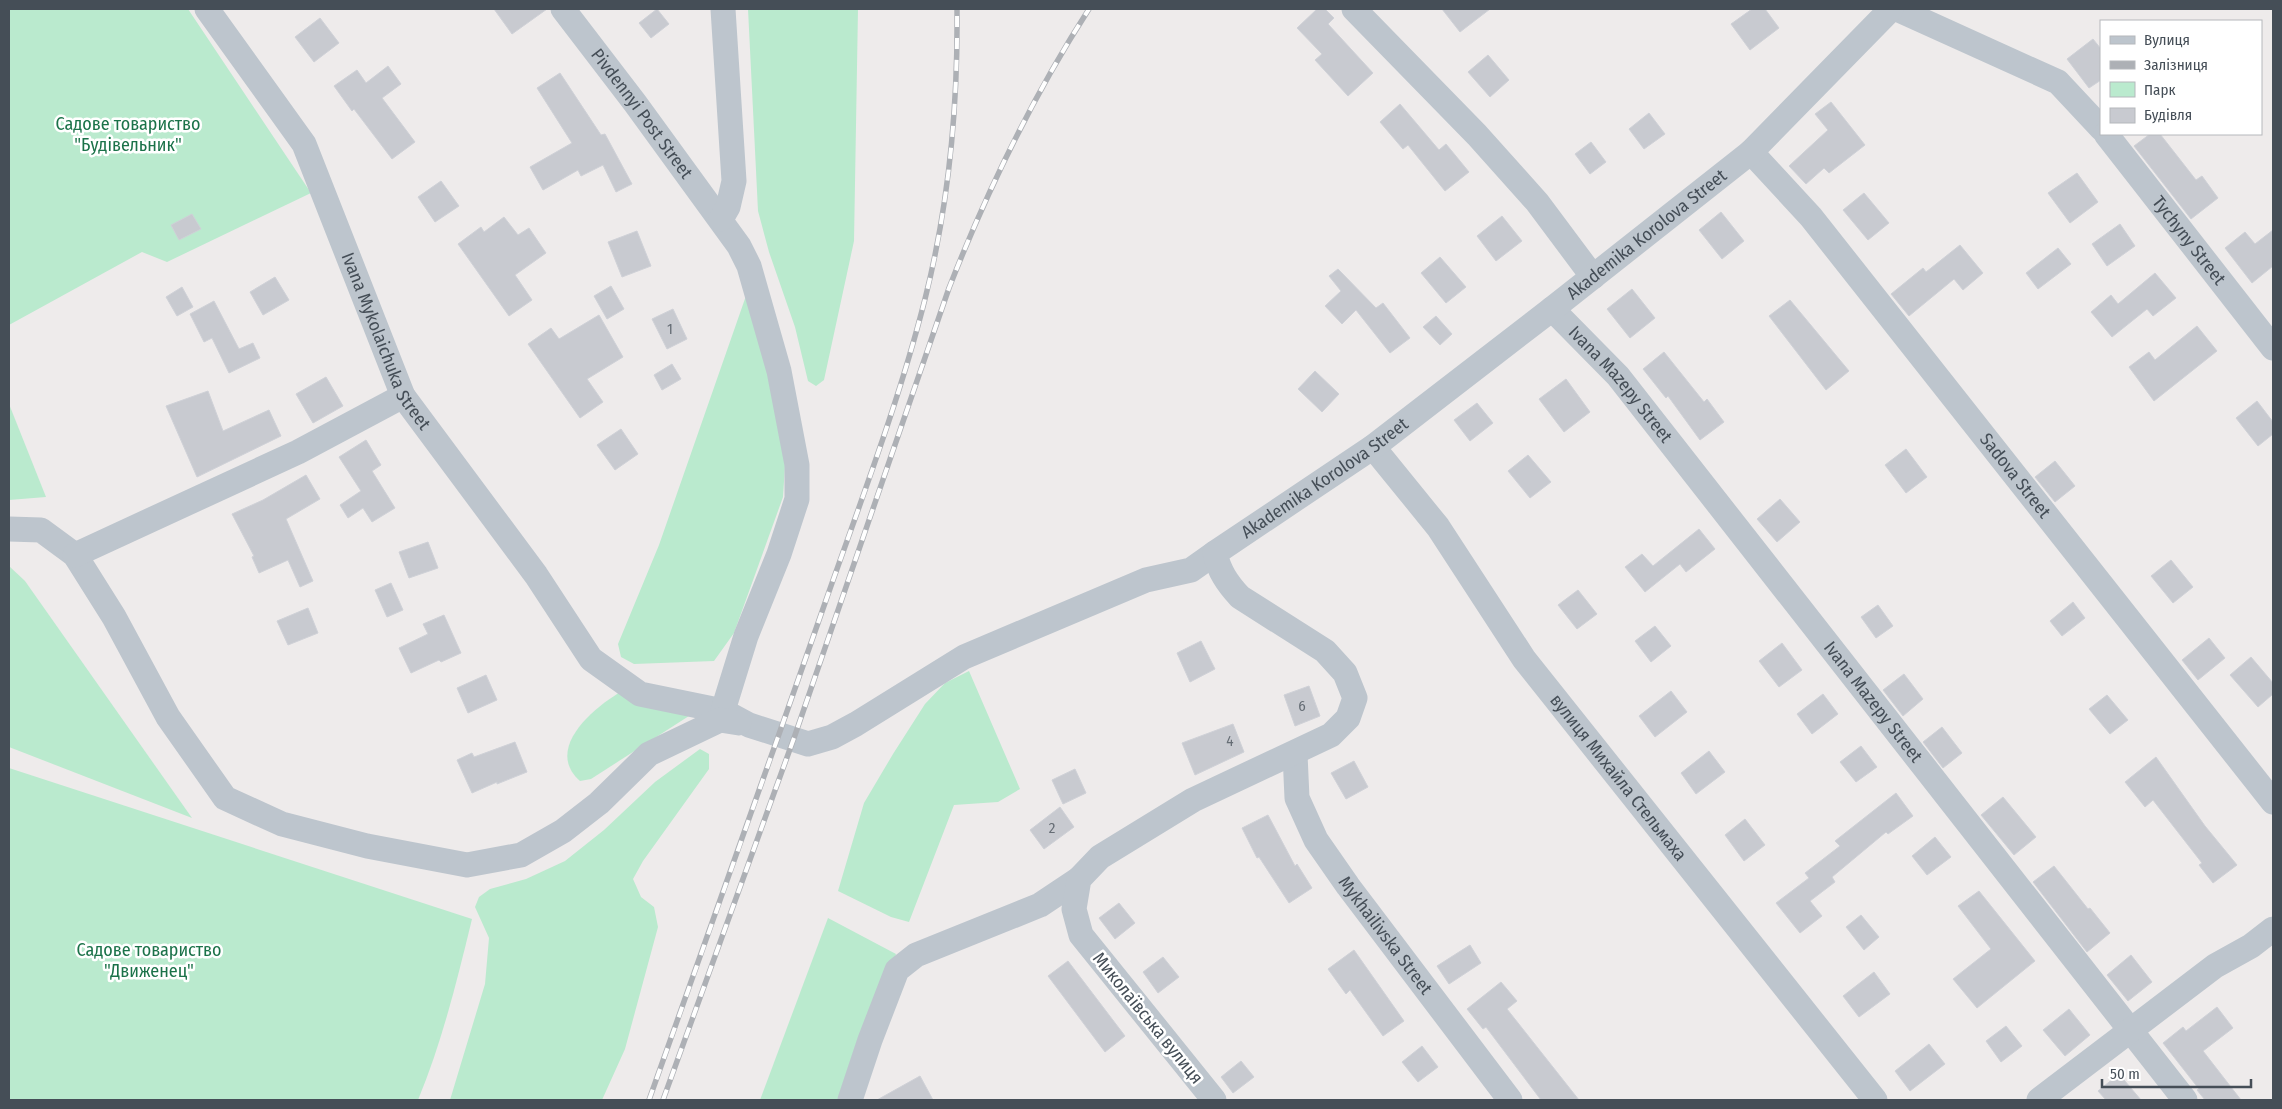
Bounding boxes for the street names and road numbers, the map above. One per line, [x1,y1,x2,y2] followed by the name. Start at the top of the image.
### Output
[586,44,697,183] street label: Pivdennyi Post Street
[1562,164,1731,304] street label: Akademika Korolova Street
[2148,192,2231,289] street label: Tychyny Street
[337,249,435,434] street label: Ivana Mykolaichuka Street
[1564,321,1677,447] street label: Ivana Mazepy Street
[1237,413,1413,543] street label: Akademika Korolova Street
[1975,429,2056,523] street label: Sadova Street
[1819,637,1927,767] street label: Ivana Mazepy Street
[1545,690,1691,865] street label: вулиця Михайла Стельмаха
[1334,872,1437,999] street label: Mykhailivska Street
[1088,948,1208,1088] street label: Миколаївська вулиця

